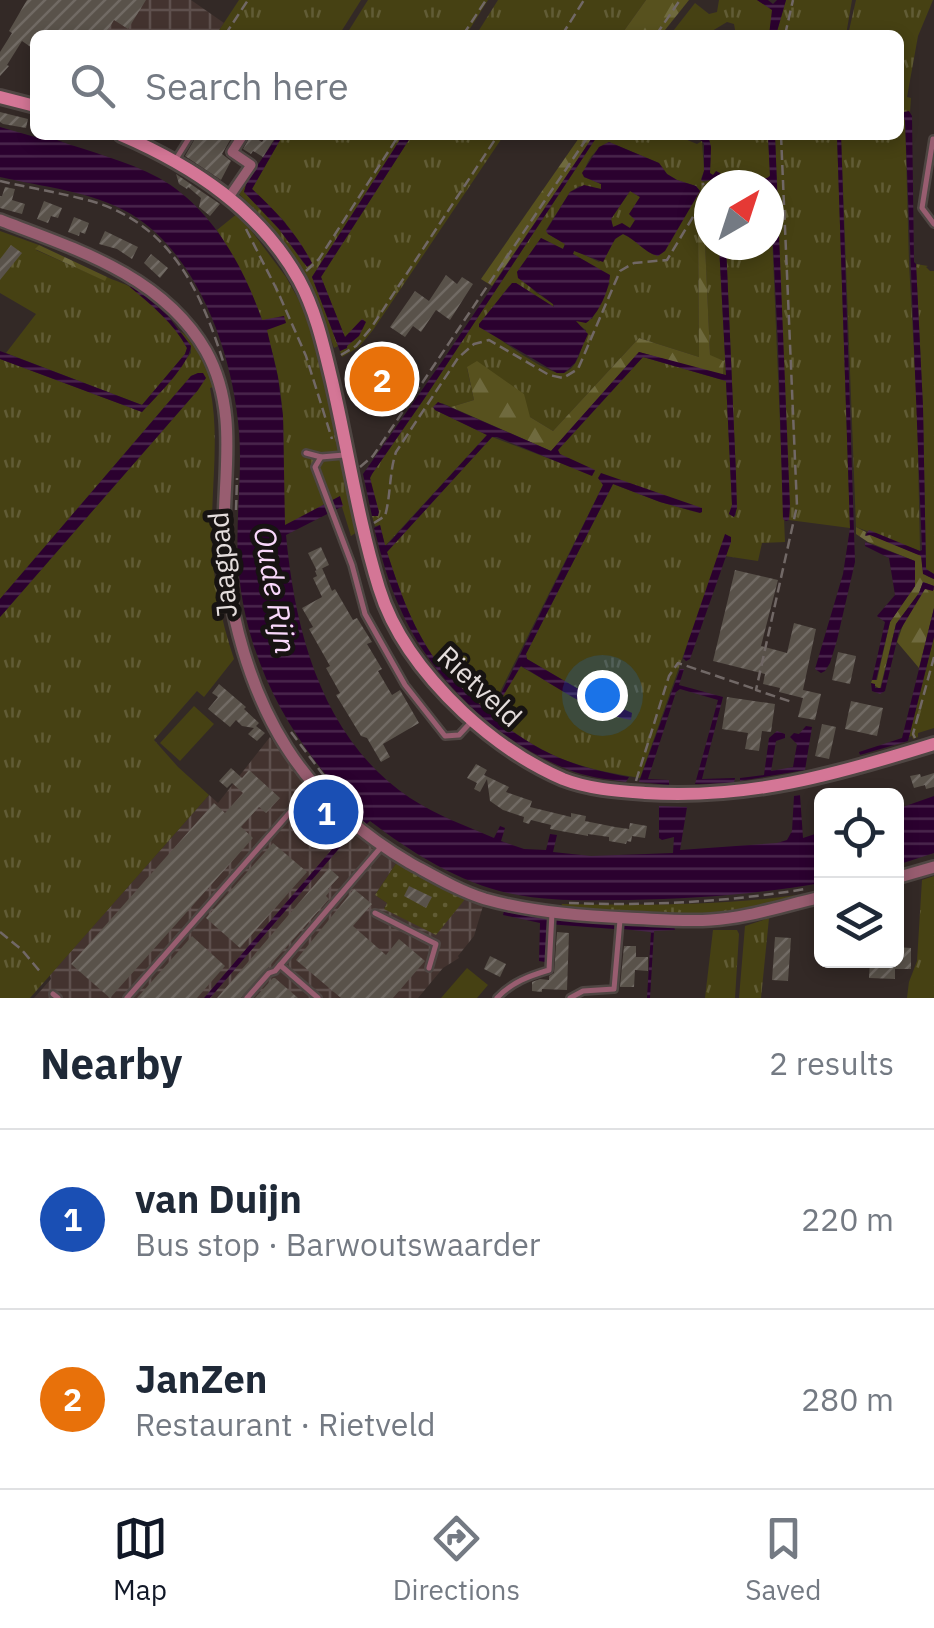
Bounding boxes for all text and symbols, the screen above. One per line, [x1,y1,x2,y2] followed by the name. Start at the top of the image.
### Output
[30,30,904,140] search box
[65,58,120,113] icon: search
[145,61,349,110] text: Search here
[694,170,784,260] north arrow
[350,342,414,416] pin: 2
[199,510,245,620] street label: Jaagpad
[246,523,306,657] water label: Oude Rijn
[430,637,530,735] street label: Rietveld
[577,670,628,721] your location
[294,774,358,850] pin: 1
[814,788,904,968] map controls
[814,788,904,878] button: locate
[814,878,904,968] button: layers
[40,1036,182,1091] text: Nearby
[769,1042,894,1084] text: 2 results
[135,1174,302,1223] text: van Duijn
[63,1198,82,1240] text: 1
[801,1198,894,1240] text: 220 m
[135,1223,541,1265] text: Bus stop · Barwoutswaarder
[135,1354,267,1403] text: JanZen
[63,1378,82,1420] text: 2
[801,1378,894,1420] text: 280 m
[135,1403,436,1445] text: Restaurant · Rietveld
[113,1511,168,1608] tab: Map
[393,1511,520,1608] tab: Directions
[745,1511,821,1608] tab: Saved

